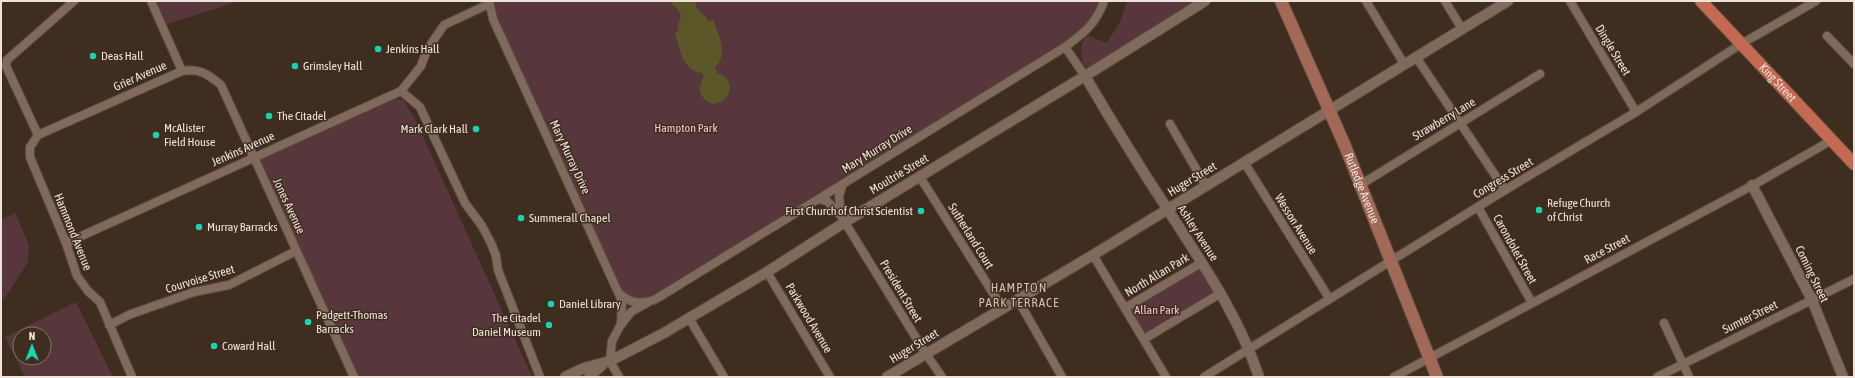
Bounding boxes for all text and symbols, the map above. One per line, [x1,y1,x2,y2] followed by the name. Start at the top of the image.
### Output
[1592,22,1634,78] street label: Dingle Street
[386,42,440,56] place label: Jenkins Hall
[373,44,383,54] marker: Jenkins Hall
[101,49,144,63] place label: Deas Hall
[88,51,98,61] marker: Deas Hall
[111,58,169,94] street label: Grier Avenue
[303,59,363,73] place label: Grimsley Hall
[1756,60,1799,105] street label: King Street
[290,61,300,71] marker: Grimsley Hall
[1410,95,1478,143] street label: Strawberry Lane
[277,109,327,123] place label: The Citadel
[264,111,274,121] marker: The Citadel
[547,118,593,196] street label: Mary Murray Drive
[164,121,216,149] place label: McAlister Field House
[654,121,718,135] park label: Hampton Park
[400,122,469,136] place label: Mark Clark Hall
[839,122,915,176] street label: Mary Murray Drive
[471,124,481,134] marker: Mark Clark Hall
[209,129,277,169] street label: Jenkins Avenue
[151,130,161,140] marker: McAlister Field House
[867,151,931,197] street label: Moultrie Street
[1342,151,1382,226] street label: Rutledge Avenue
[1470,154,1536,201] street label: Congress Street
[1165,159,1219,199] street label: Huger Street
[270,176,308,236] street label: Jones Avenue
[51,191,95,273] street label: Hammond Avenue
[1272,191,1320,257] street label: Wesson Avenue
[1547,196,1610,224] place label: Refuge Church of Christ
[945,201,997,272] street label: Sutherland Court
[1175,202,1221,264] street label: Ashley Avenue
[785,204,914,218] place label: First Church of Christ Scientist
[1534,205,1544,215] marker: Refuge Church of Christ
[916,206,926,216] marker: First Church of Christ Scientist
[529,211,611,225] place label: Summerall Chapel
[1490,212,1540,287] street label: Carondolet Street
[516,213,526,223] marker: Summerall Chapel
[207,220,278,234] place label: Murray Barracks
[194,222,204,232] marker: Murray Barracks
[1582,231,1633,267] street label: Race Street
[1792,243,1832,305] street label: Coming Street
[1122,250,1192,300] street label: North Allan Park
[877,257,925,325] street label: President Street
[164,262,237,296] street label: Courvoise Street
[979,280,1059,310] district label: HAMPTON PARK TERRACE
[783,281,835,355] street label: Parkwood Avenue
[559,297,621,311] place label: Daniel Library
[1720,297,1780,336] street label: Sumter Street
[546,299,556,309] marker: Daniel Library
[1134,303,1180,317] park label: Allan Park
[316,308,388,336] place label: Padgett-Thomas Barracks
[472,311,542,339] place label: The Citadel Daniel Museum
[303,317,313,327] marker: Padgett-Thomas Barracks
[544,320,554,330] marker: The Citadel Daniel Museum
[12,326,52,366] north arrow
[887,326,941,366] street label: Huger Street
[29,330,35,342] text: N
[222,339,276,353] place label: Coward Hall
[209,341,219,351] marker: Coward Hall

